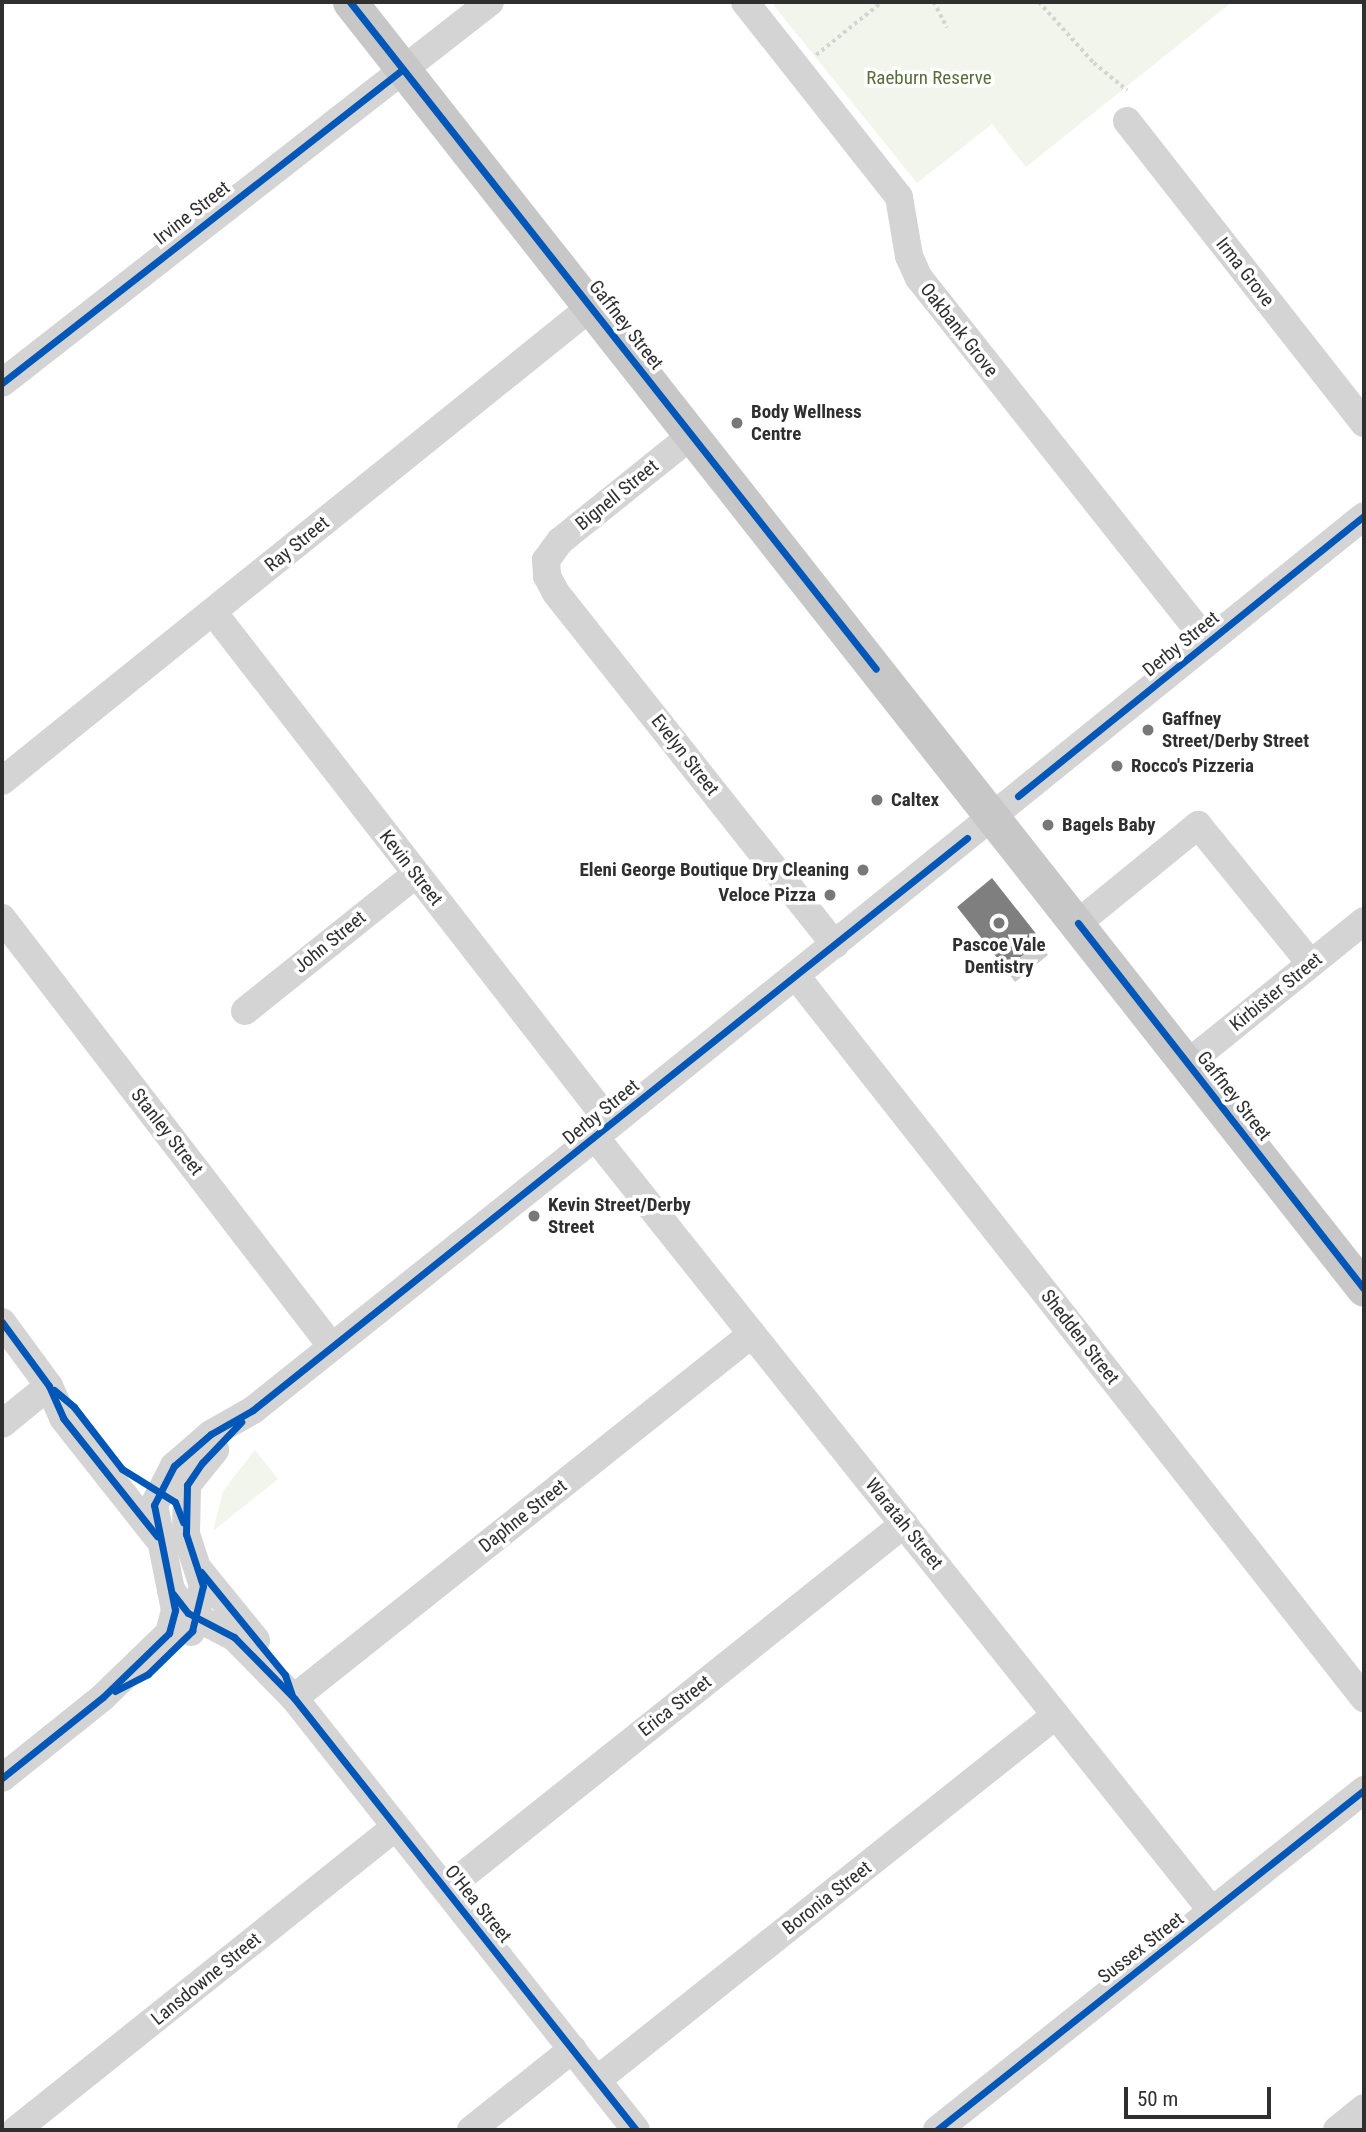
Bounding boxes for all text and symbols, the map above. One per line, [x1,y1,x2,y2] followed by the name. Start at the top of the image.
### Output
[866,67,992,89] park label: Raeburn Reserve
[149,176,235,250] street label: Irvine Street
[1211,233,1279,311] street label: Irma Grove
[584,276,668,374] street label: Gaffney Street
[915,279,1003,381] street label: Oakbank Grove
[751,401,862,445] place label: Body Wellness Centre
[729,415,745,431] marker: Body Wellness Centre
[571,455,663,535] street label: Bignell Street
[260,511,334,577] street label: Ray Street
[1138,606,1224,682] street label: Derby Street
[1162,708,1309,752] place label: Gaffney Street/Derby Street
[646,710,724,800] street label: Evelyn Street
[1140,722,1156,738] marker: Gaffney Street/Derby Street
[1131,755,1254,777] place label: Rocco's Pizzeria
[1109,758,1125,774] marker: Rocco's Pizzeria
[891,789,939,811] place label: Caltex
[869,792,885,808] marker: Caltex
[1062,814,1155,836] place label: Bagels Baby
[1040,817,1056,833] marker: Bagels Baby
[374,826,448,910] street label: Kevin Street
[579,859,849,881] place label: Eleni George Boutique Dry Cleaning
[855,862,871,878] marker: Eleni George Boutique Dry Cleaning
[718,884,816,906] place label: Veloce Pizza
[822,887,838,903] marker: Veloce Pizza
[289,906,371,978] street label: John Street
[991,915,1007,931] marker: Pascoe Vale Dentistry
[952,934,1046,978] place label: Pascoe Vale Dentistry
[1225,948,1327,1036] street label: Kirbister Street
[1192,1047,1276,1145] street label: Gaffney Street
[558,1074,644,1150] street label: Derby Street
[126,1084,208,1180] street label: Stanley Street
[548,1194,691,1238] place label: Kevin Street/Derby Street
[526,1208,542,1224] marker: Kevin Street/Derby Street
[1036,1285,1124,1389] street label: Shedden Street
[860,1474,948,1574] street label: Waratah Street
[474,1475,572,1557] street label: Daphne Street
[634,1670,716,1742] street label: Erica Street
[778,1856,876,1940] street label: Boronia Street
[440,1861,516,1947] street label: O'Hea Street
[1094,1907,1188,1989] street label: Sussex Street
[147,1928,265,2030] street label: Lansdowne Street
[1128,2072,1275,2116] scale bar
[1137,2087,1178,2111] text: 50 m

